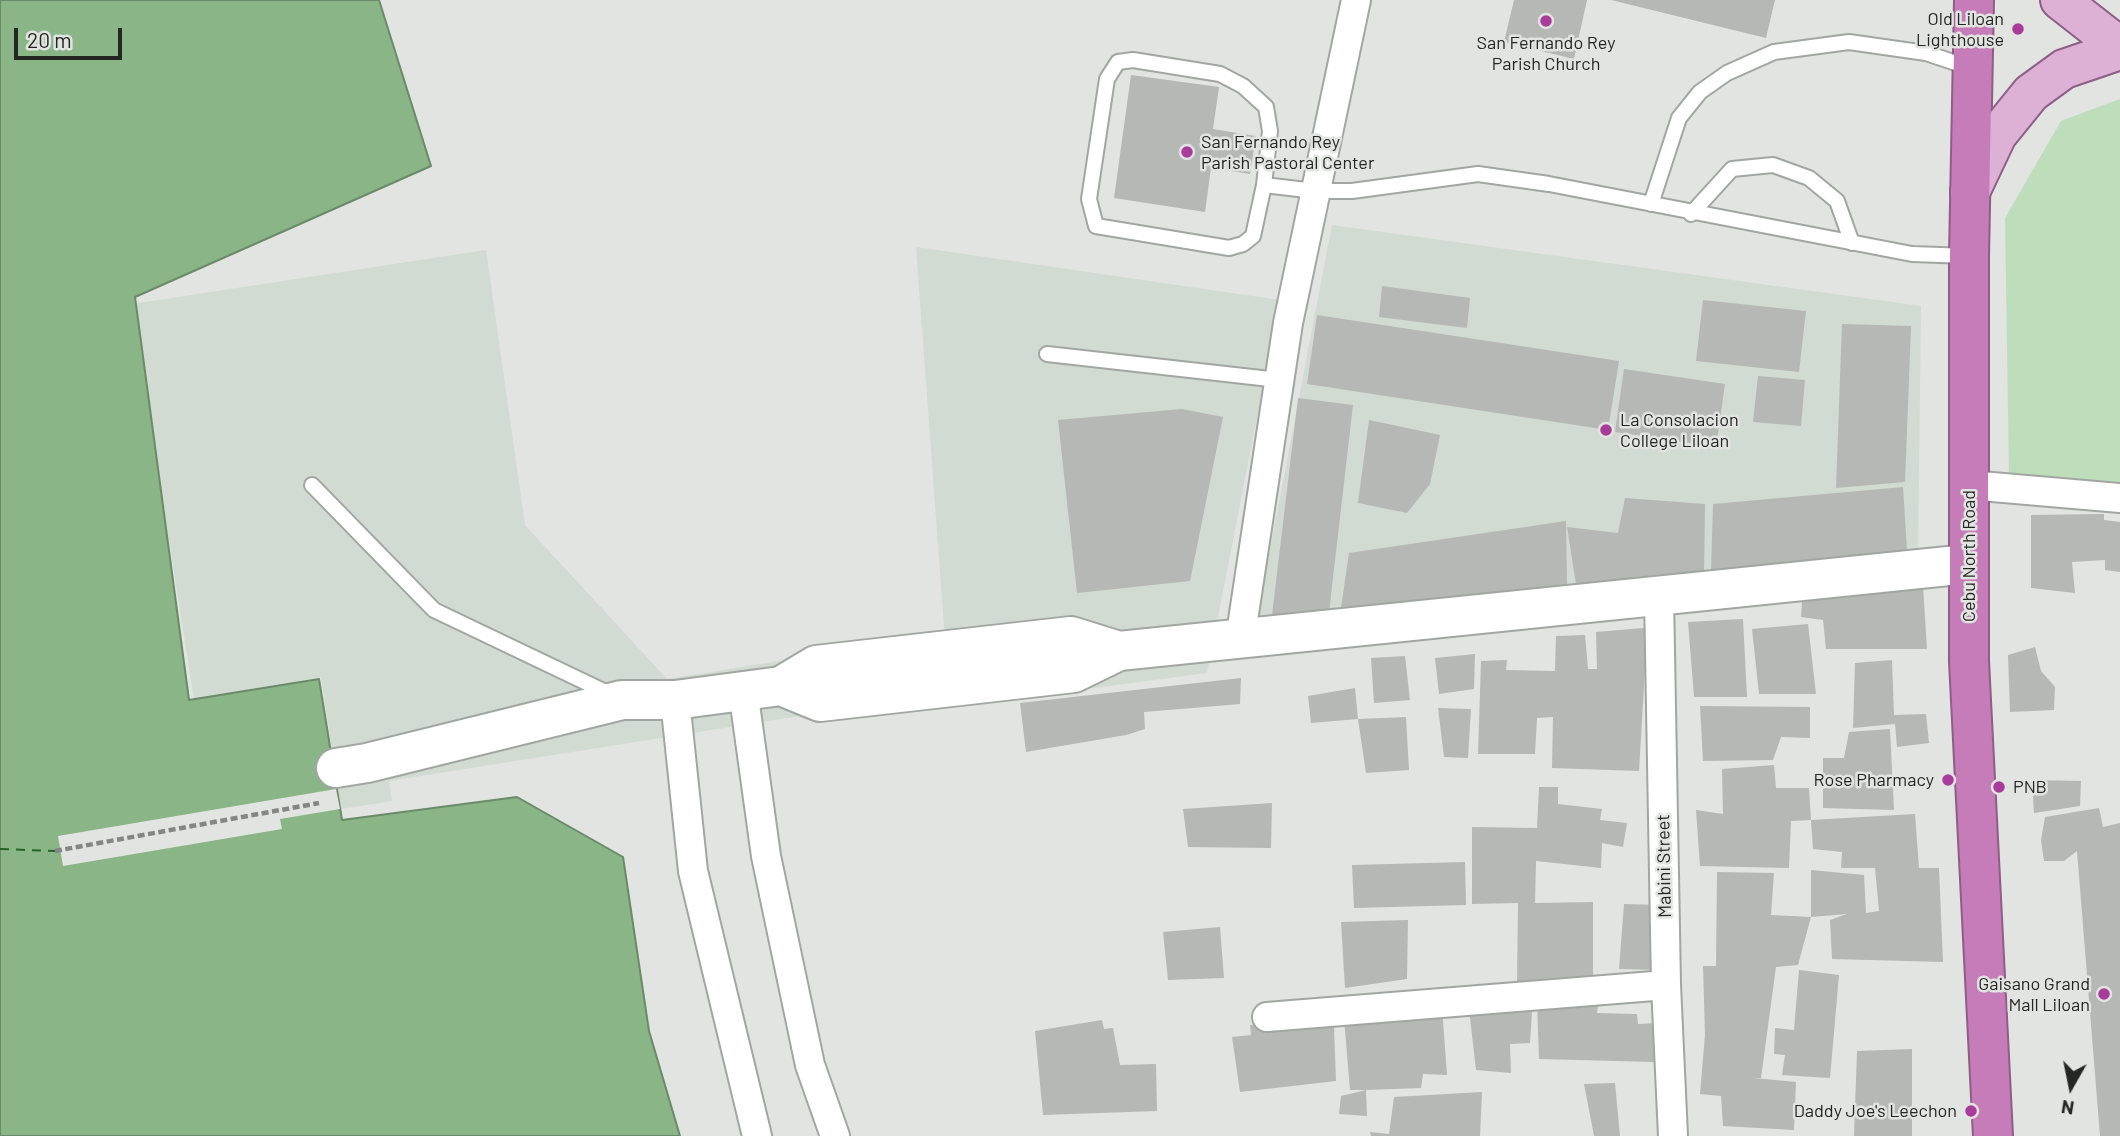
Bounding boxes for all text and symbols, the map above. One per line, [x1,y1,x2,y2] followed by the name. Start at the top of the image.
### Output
[1916,8,2004,50] place label: Old Liloan Lighthouse
[1538,13,1554,29] marker: San Fernando Rey Parish Church
[18,14,126,58] scale bar
[2010,21,2026,37] marker: Old Liloan Lighthouse
[27,27,72,52] text: 20 m
[1477,32,1615,74] place label: San Fernando Rey Parish Church
[1201,131,1375,174] place label: San Fernando Rey Parish Pastoral Center
[1179,144,1195,160] marker: San Fernando Rey Parish Pastoral Center
[1620,409,1739,452] place label: La Consolacion College Liloan
[1598,422,1614,438] marker: La Consolacion College Liloan
[1958,490,1980,622] street label: Cebu North Road
[1814,769,1934,791] place label: Rose Pharmacy
[1940,772,1956,788] marker: Rose Pharmacy
[2013,776,2047,798] place label: PNB
[1991,779,2007,795] marker: PNB
[1652,814,1676,918] street label: Mabini Street
[1978,973,2090,1016] place label: Gaisano Grand Mall Liloan
[2096,986,2112,1002] marker: Gaisano Grand Mall Liloan
[2036,1052,2106,1122] north arrow
[2060,1096,2076,1121] text: N
[1794,1100,1957,1122] place label: Daddy Joe's Leechon
[1963,1103,1979,1119] marker: Daddy Joe's Leechon

